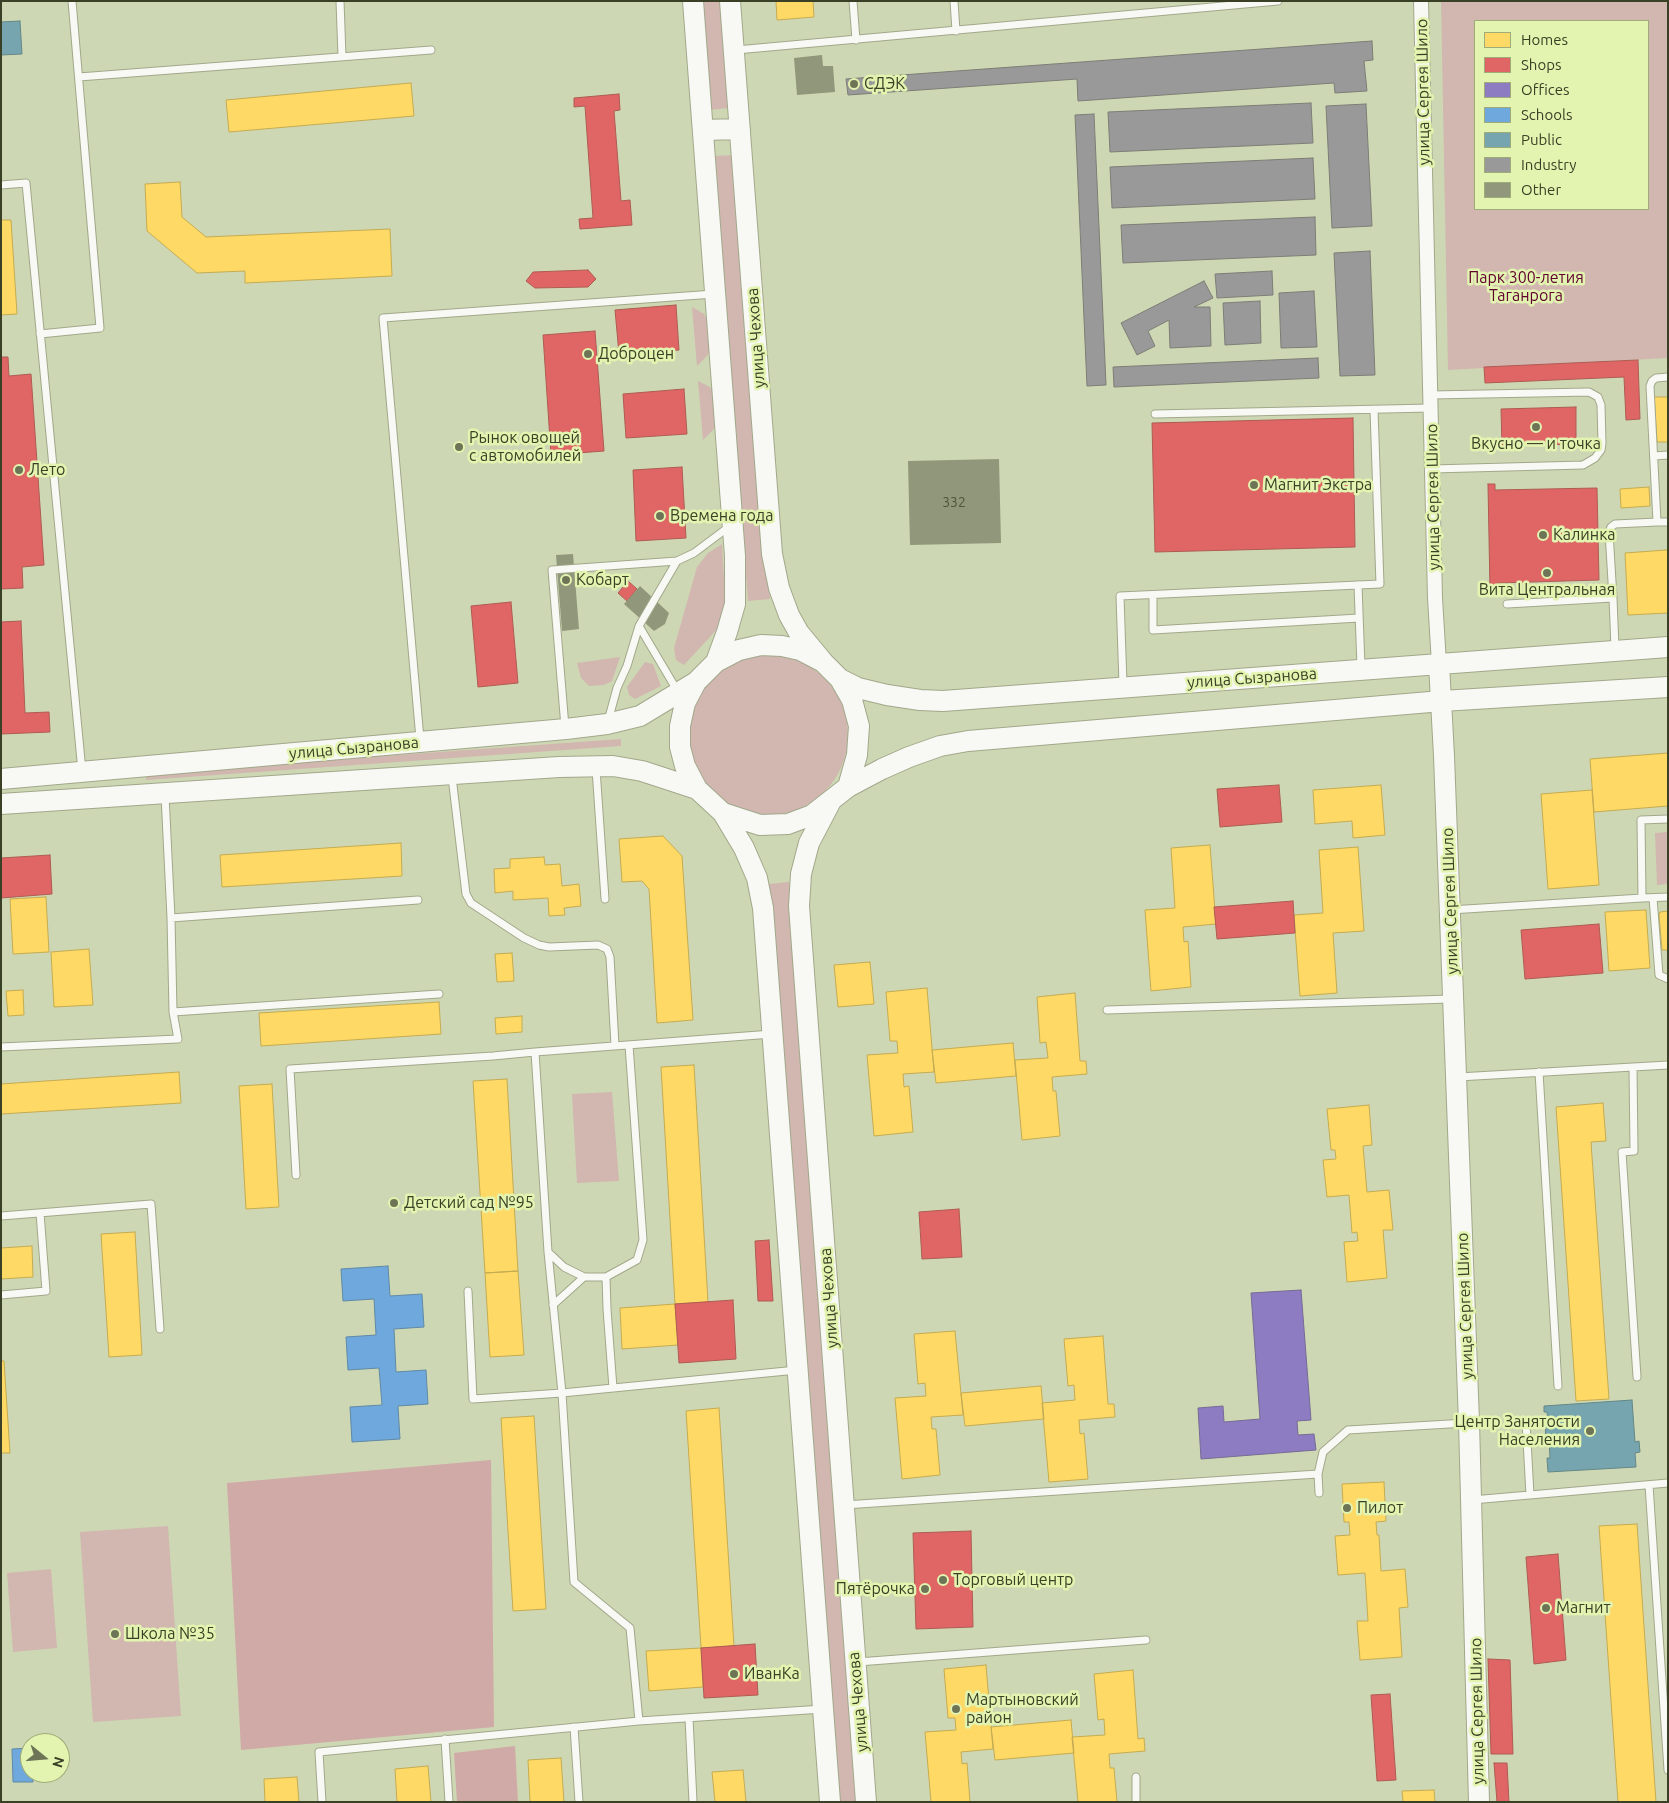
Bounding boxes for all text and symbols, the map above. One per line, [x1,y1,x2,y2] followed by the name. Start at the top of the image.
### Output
[1412,18,1434,166] street label: улица Сергея Шило
[1474,20,1649,210] legend
[1521,31,1568,48] text: Homes
[1521,56,1562,73] text: Shops
[864,74,905,94] place label: СДЭК
[848,78,860,90] marker: СДЭК
[1521,81,1569,98] text: Offices
[1521,106,1572,123] text: Schools
[1521,131,1562,148] text: Public
[1521,156,1576,173] text: Industry
[1521,181,1561,198] text: Other
[1468,268,1584,306] park label: Парк 300-летия Таганрога
[743,287,769,389] street label: улица Чехова
[598,344,674,364] place label: Доброцен
[582,348,594,360] marker: Доброцен
[1530,421,1542,433] marker: Вкусно — и точка
[1422,423,1444,571] street label: улица Сергея Шило
[469,428,581,466] place label: Рынок овощей с автомобилей
[1471,434,1601,454] place label: Вкусно — и точка
[453,441,465,453] marker: Рынок овощей с автомобилей
[29,460,65,480] place label: Лето
[13,464,25,476] marker: Лето
[1264,475,1372,495] place label: Магнит Экстра
[1248,479,1260,491] marker: Магнит Экстра
[942,494,966,510] house number: 332
[670,506,773,526] place label: Времена года
[654,510,666,522] marker: Времена года
[1553,525,1616,545] place label: Калинка
[1537,529,1549,541] marker: Калинка
[1541,567,1553,579] marker: Вита Центральная
[576,570,629,590] place label: Кобарт
[560,574,572,586] marker: Кобарт
[1479,580,1615,600] place label: Вита Центральная
[1186,664,1318,692] street label: улица Сызранова
[288,733,420,763] street label: улица Сызранова
[1438,827,1462,975] street label: улица Сергея Шило
[404,1193,534,1213] place label: Детский сад №95
[388,1197,400,1209] marker: Детский сад №95
[1453,1232,1477,1380] street label: улица Сергея Шило
[816,1247,842,1349] street label: улица Чехова
[1455,1412,1580,1450] place label: Центр Занятости Населения
[1584,1425,1596,1437] marker: Центр Занятости Населения
[1357,1498,1403,1518] place label: Пилот
[1341,1502,1353,1514] marker: Пилот
[953,1570,1073,1590] place label: Торговый центр
[937,1574,949,1586] marker: Торговый центр
[836,1579,915,1599] place label: Пятёрочка
[919,1583,931,1595] marker: Пятёрочка
[1556,1598,1610,1618] place label: Магнит
[1540,1602,1552,1614] marker: Магнит
[125,1624,215,1644] place label: Школа №35
[109,1628,121,1640] marker: Школа №35
[1466,1637,1488,1785] street label: улица Сергея Шило
[844,1651,872,1753] street label: улица Чехова
[744,1664,800,1684] place label: ИванКа
[728,1668,740,1680] marker: ИванКа
[966,1690,1079,1728] place label: Мартыновский район
[950,1703,962,1715] marker: Мартыновский район
[20,1733,70,1783] north arrow
[49,1755,68,1769] text: N

